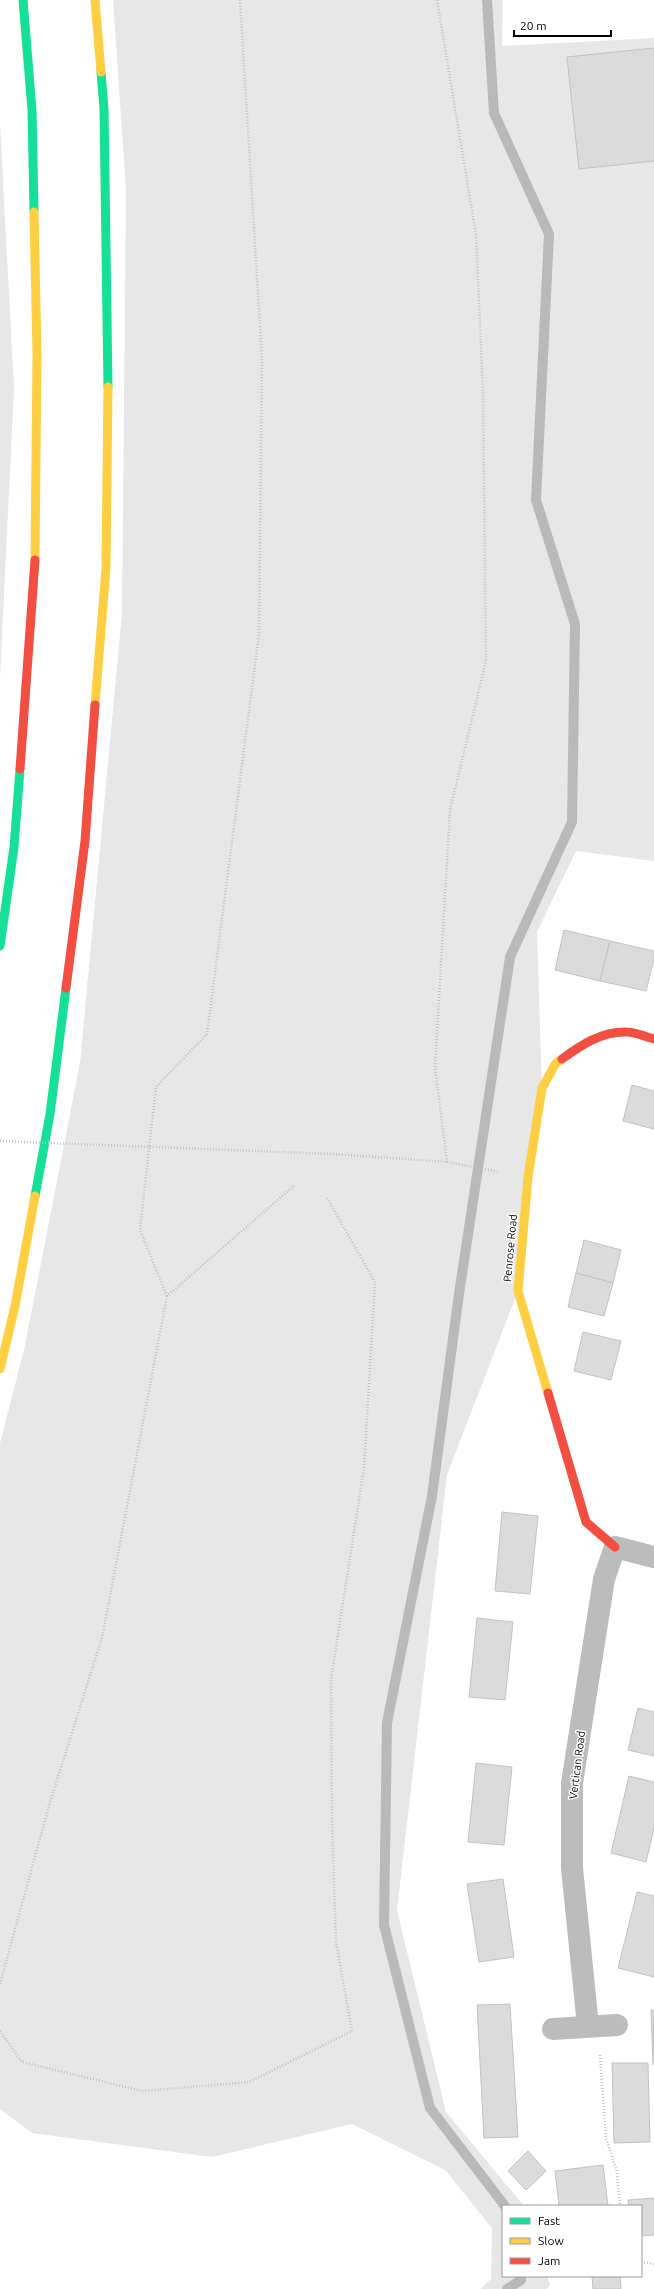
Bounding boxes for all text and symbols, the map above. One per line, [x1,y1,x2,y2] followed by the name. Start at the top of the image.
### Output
[514,12,611,38] scale bar
[520,19,547,32] text: 20 m
[501,1214,519,1282] street label: Penrose Road
[567,1730,587,1800] street label: Vertican Road
[502,2205,642,2277] legend
[538,2214,560,2227] text: Fast
[538,2234,564,2247] text: Slow
[538,2254,560,2267] text: Jam

